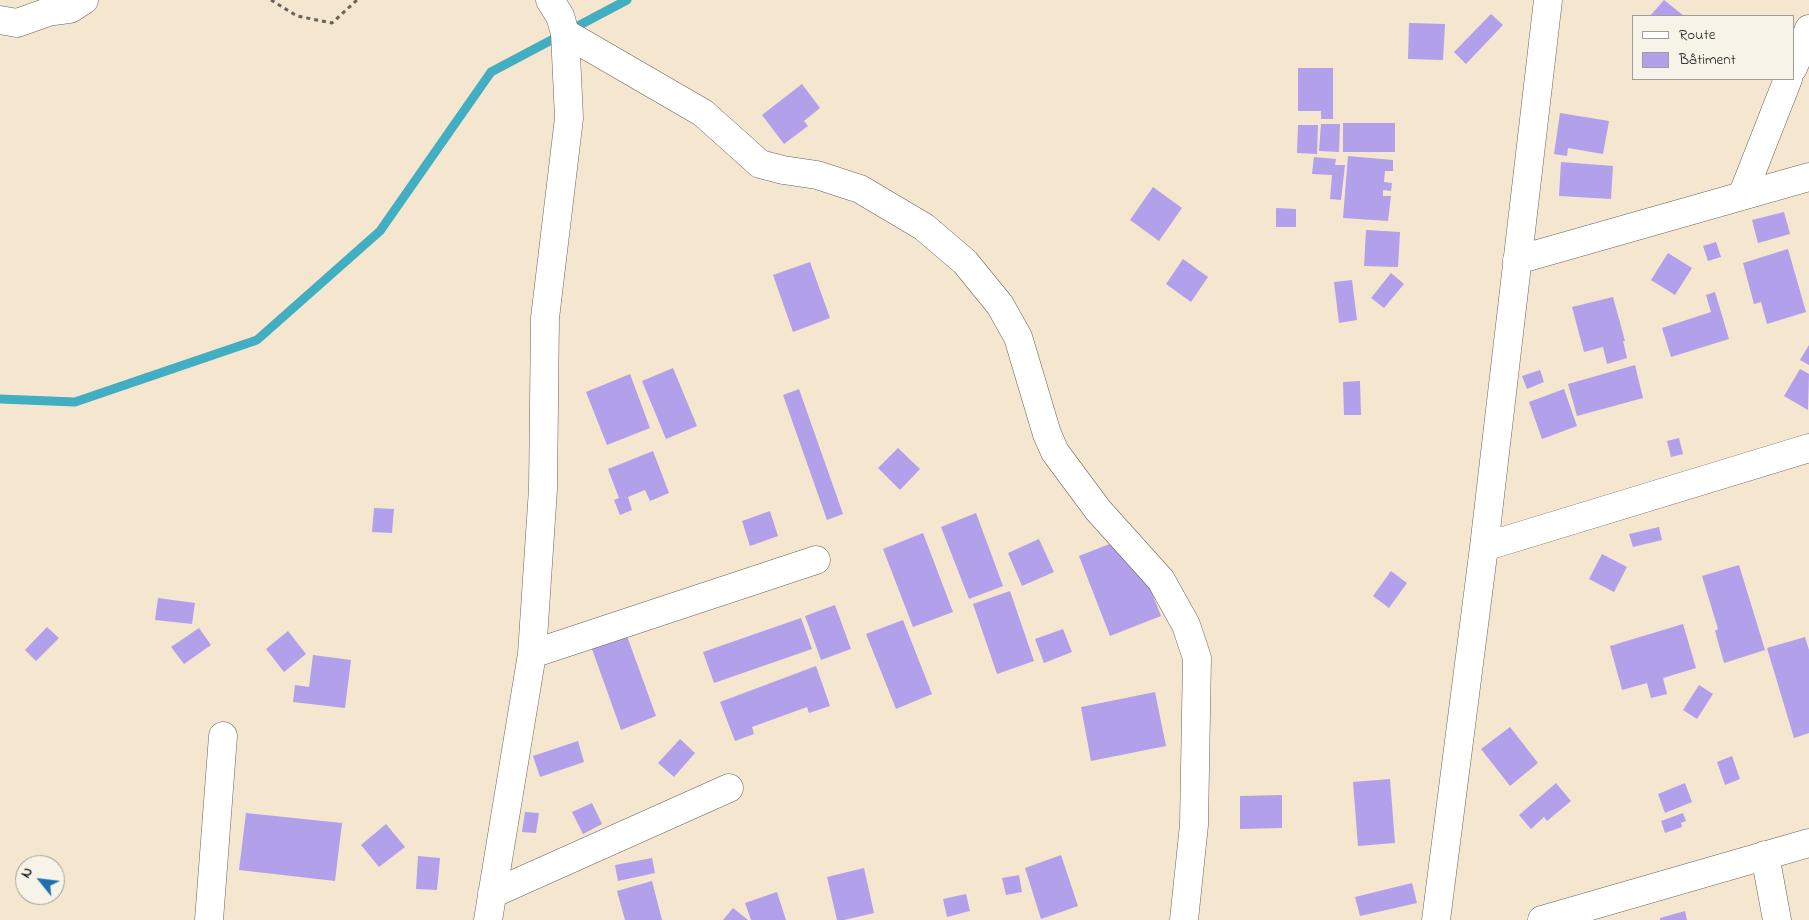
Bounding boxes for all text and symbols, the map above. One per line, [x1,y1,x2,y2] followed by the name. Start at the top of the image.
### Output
[1632,15,1794,80] legend
[1679,24,1715,46] text: Route
[1679,49,1736,71] text: Bâtiment
[15,855,65,905] north arrow
[16,864,39,882] text: N

